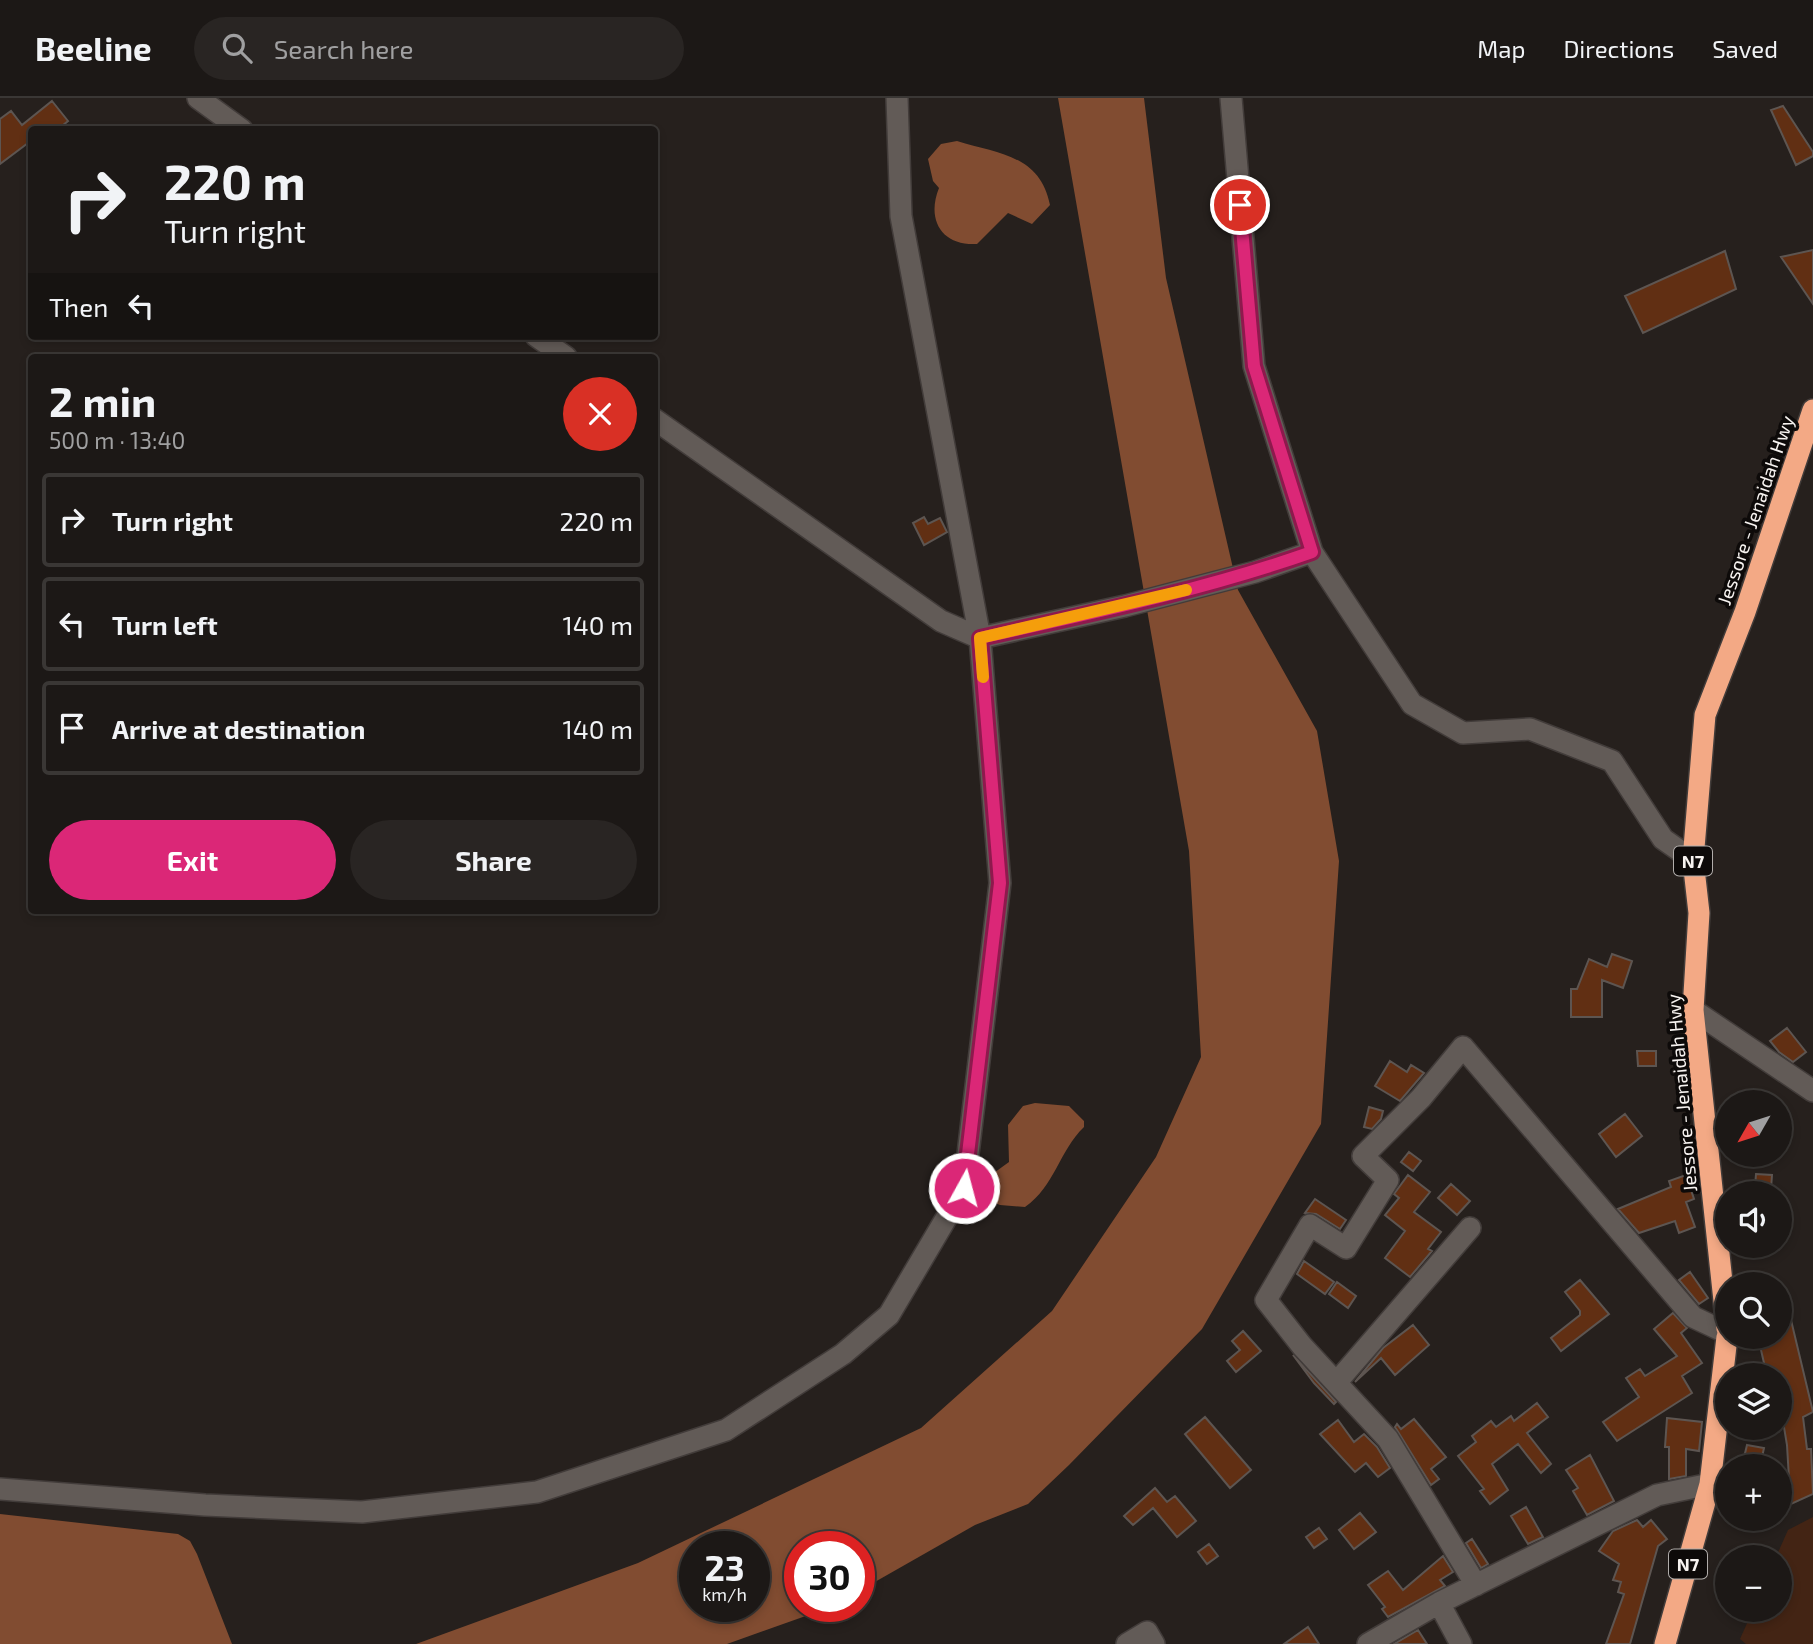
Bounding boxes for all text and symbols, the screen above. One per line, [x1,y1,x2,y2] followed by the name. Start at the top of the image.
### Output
[194,17,684,80] search box
[35,28,152,68] text: Beeline
[218,29,256,67] icon: search
[274,33,413,64] text: Search here
[1477,34,1525,63] text: Map
[1563,34,1674,63] text: Directions
[1712,34,1778,63] text: Saved
[164,151,306,210] text: 220 m
[49,154,140,245] icon: right
[1210,175,1270,235] pin
[1221,186,1259,224] icon: arrive
[164,211,306,249] text: Turn right
[122,287,160,325] icon: left
[49,291,108,322] text: Then
[49,375,156,425] text: 2 min
[563,377,637,451] button: close
[1712,412,1798,608] street label: Jessore - Jenaidah Hwy
[49,426,185,454] text: 500 m · 13:40
[53,501,91,539] icon: right
[112,505,233,536] text: Turn right
[560,505,633,536] text: 220 m
[53,605,91,643] icon: left
[112,609,218,640] text: Turn left
[562,609,633,640] text: 140 m
[53,709,91,747] icon: arrive
[112,713,365,744] text: Arrive at destination
[562,713,633,744] text: 140 m
[49,820,336,900] button: Exit
[350,820,637,900] button: Share
[1674,846,1712,876] road number: N7
[1661,993,1701,1193] street label: Jessore - Jenaidah Hwy
[1715,1090,1792,1167] north arrow
[1715,1090,1792,1622] map controls
[927,1151,1001,1225] position arrow
[1715,1181,1792,1258] button: sound
[1715,1272,1792,1349] button: search
[1715,1363,1792,1440] button: layers
[1715,1454,1792,1531] button: +
[784,1531,875,1622] speed limit sign: 30
[1715,1545,1792,1622] button: −
[704,1546,745,1588] text: 23
[1669,1549,1707,1578] road number: N7
[702,1583,747,1605] text: km/h

